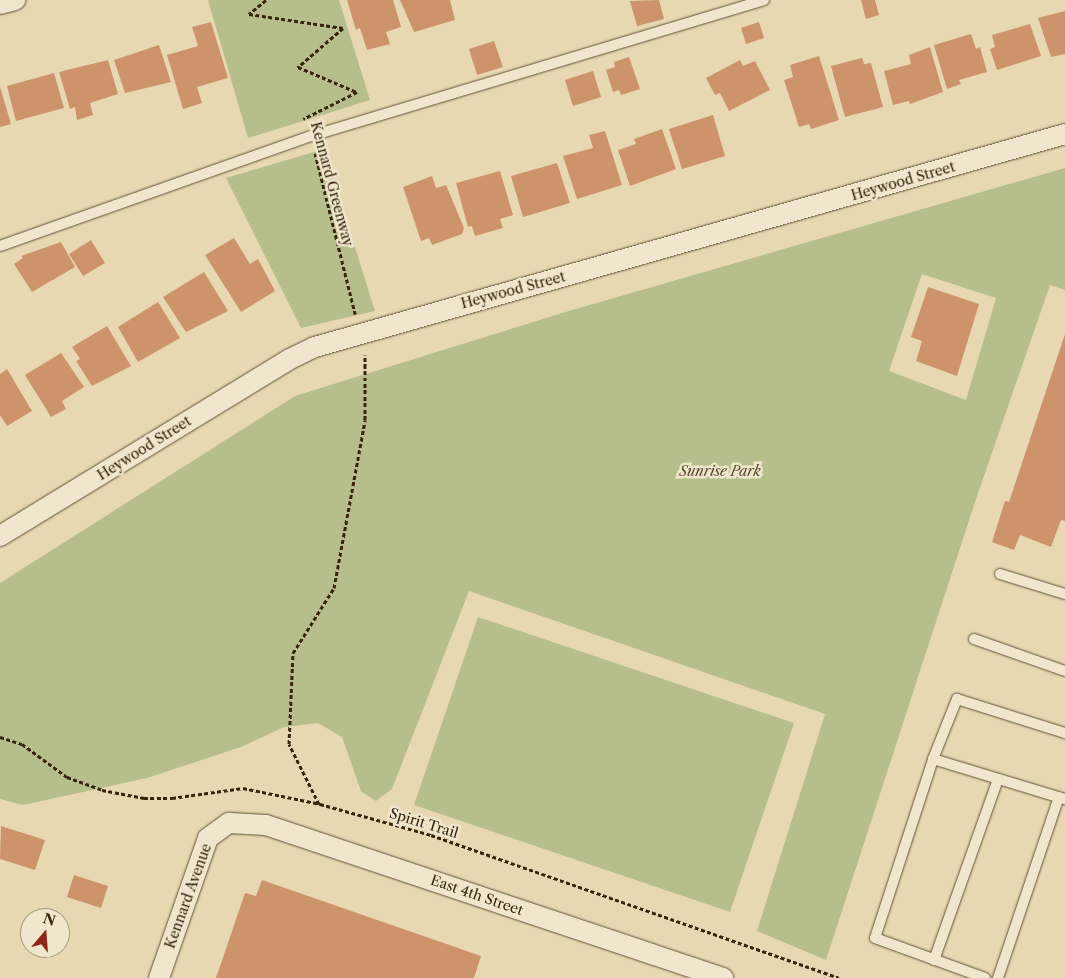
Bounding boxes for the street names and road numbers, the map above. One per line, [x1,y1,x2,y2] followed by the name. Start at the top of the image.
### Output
[307,120,357,248] street label: Kennard Greenway
[849,158,957,204] street label: Heywood Street
[459,268,567,312] street label: Heywood Street
[94,412,194,484] street label: Heywood Street
[387,805,461,841] street label: Spirit Trail
[161,841,215,951] street label: Kennard Avenue
[428,871,526,919] street label: East 4th Street

